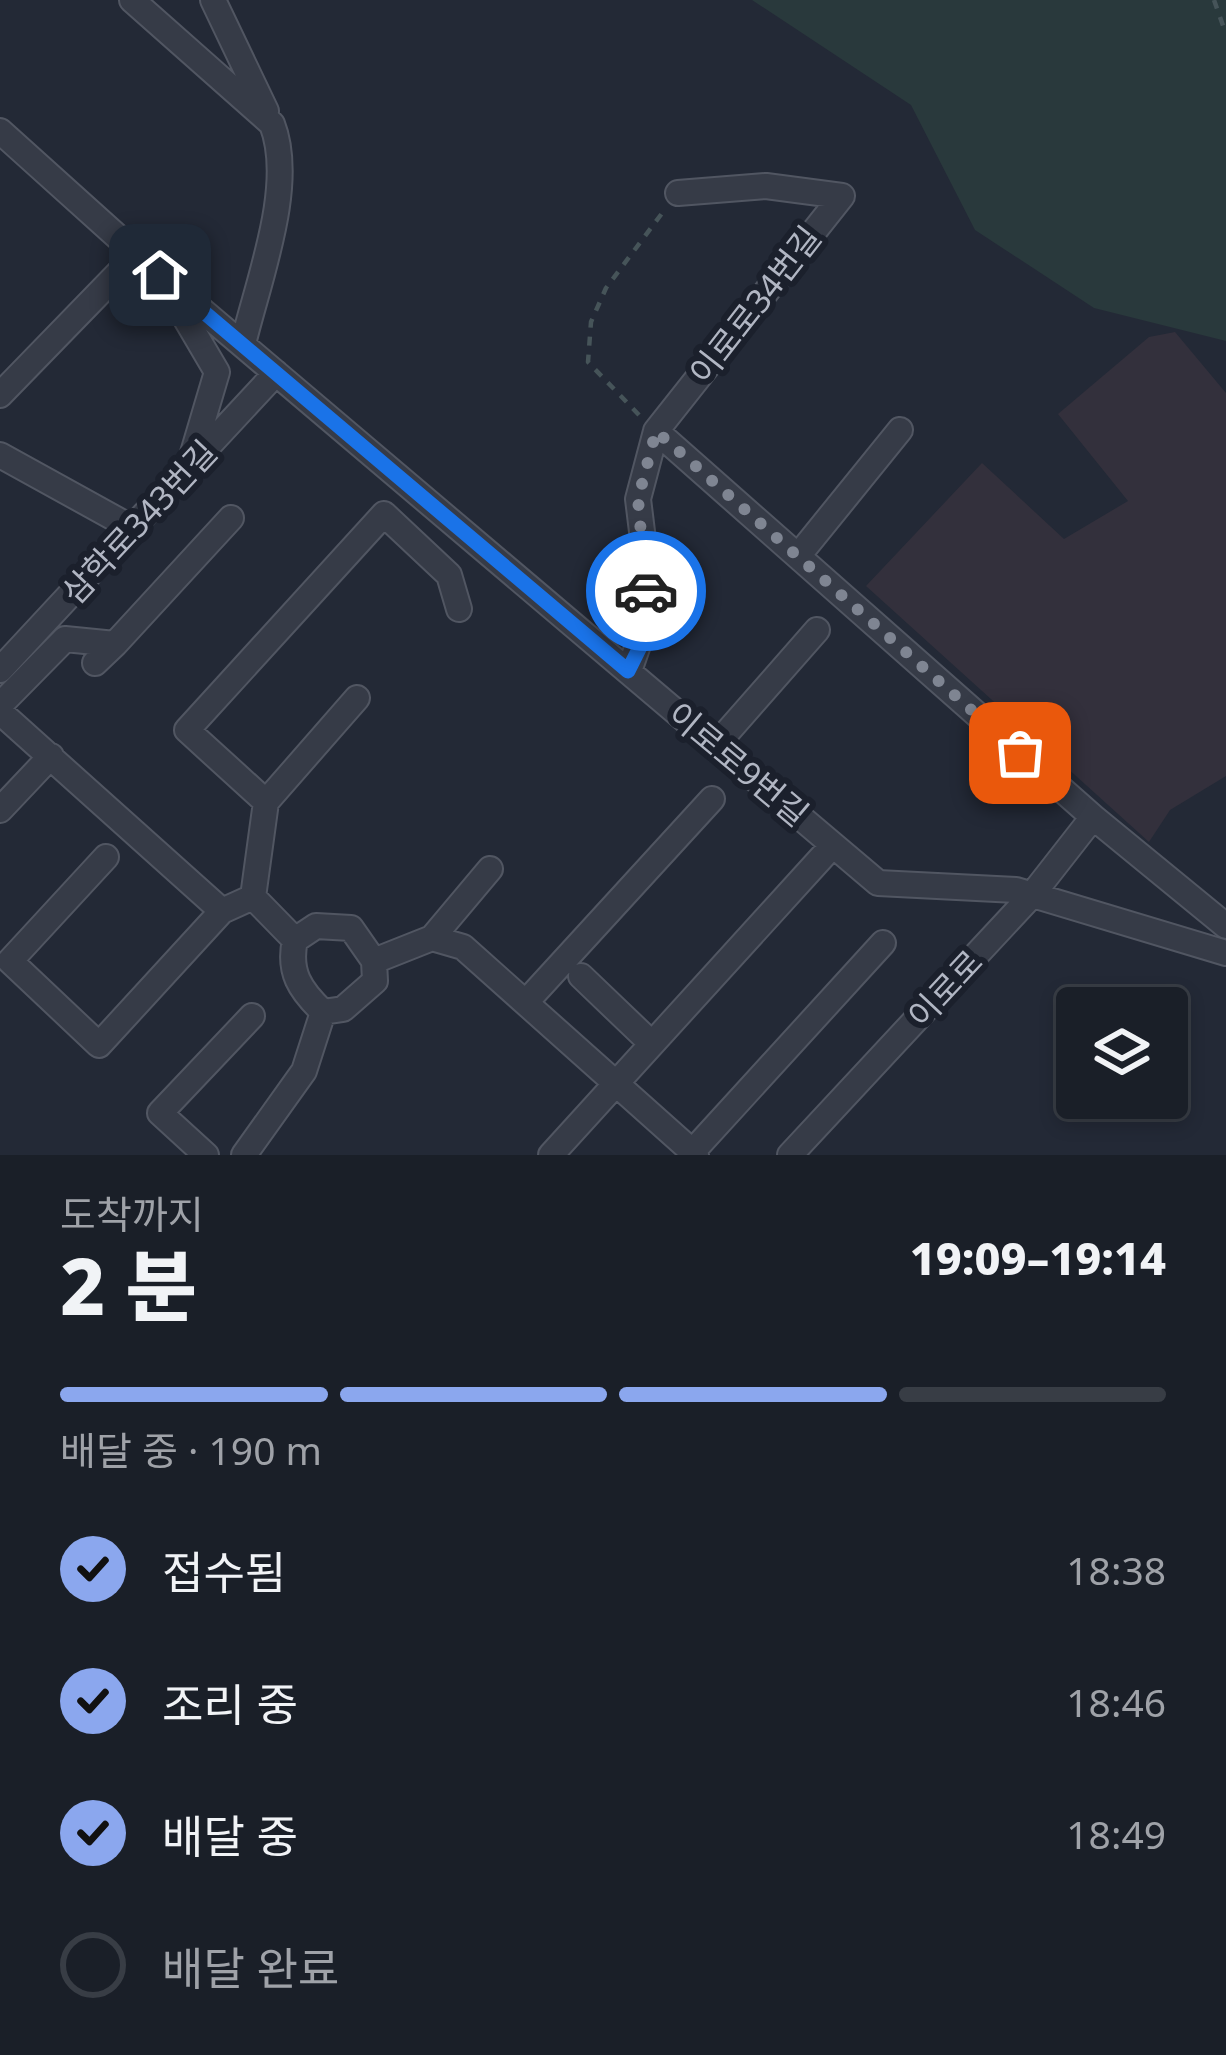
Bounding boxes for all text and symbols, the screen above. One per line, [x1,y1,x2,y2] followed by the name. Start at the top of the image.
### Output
[679,216,831,393] street label: 이로로34번길
[109,224,211,326] pin
[127,242,193,308] icon: home
[51,430,226,613] street label: 삼학로343번길
[586,531,706,651] courier
[613,558,679,624] icon: car
[658,692,818,836] street label: 이로로9번길
[969,702,1071,804] pin
[987,720,1053,786] icon: bag
[897,940,992,1037] street label: 이로로
[1056,987,1188,1119] map controls
[1056,987,1188,1119] button: layers
[60,1187,204,1240] text: 도착까지
[910,1227,1166,1288] text: 19:09–19:14
[60,1232,197,1338] text: 2 분
[60,1423,322,1476] text: 배달 중 · 190 m
[60,1536,126,1602] icon: check
[162,1541,286,1602] text: 접수됨
[1066,1543,1166,1596] text: 18:38
[60,1668,126,1734] icon: check
[162,1673,298,1734] text: 조리 중
[1066,1675,1166,1728] text: 18:46
[60,1800,126,1866] icon: check
[162,1805,298,1866] text: 배달 중
[1066,1807,1166,1860] text: 18:49
[162,1937,339,1998] text: 배달 완료

